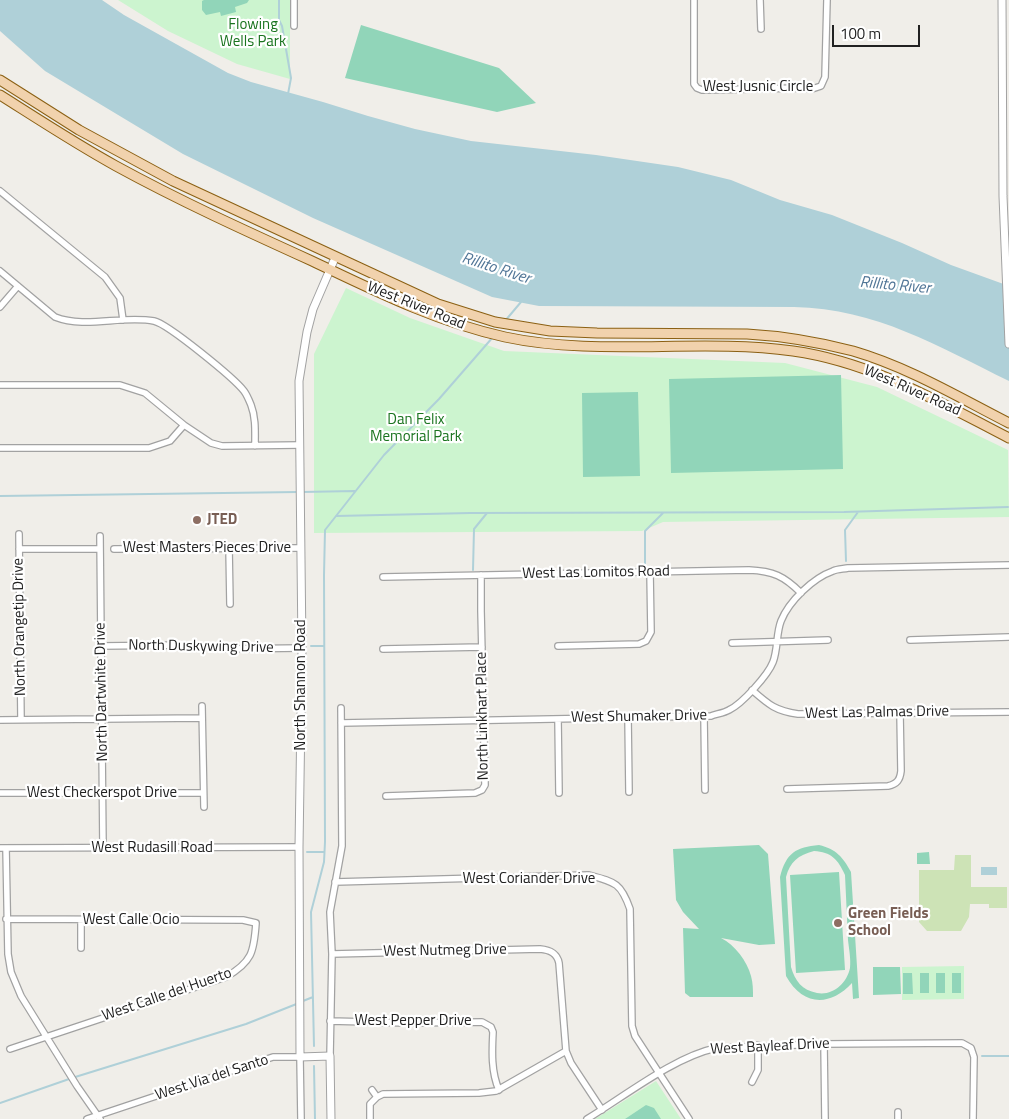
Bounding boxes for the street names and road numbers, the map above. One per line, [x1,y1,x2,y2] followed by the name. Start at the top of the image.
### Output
[703,78,813,96] street label: West Jusnic Circle
[364,278,468,334] street label: West River Road
[861,362,963,420] street label: West River Road
[123,539,291,557] street label: West Masters Pieces Drive
[10,558,30,696] street label: North Orangetip Drive
[522,563,670,583] street label: West Las Lomitos Road
[292,619,310,751] street label: North Shannon Road
[92,622,112,762] street label: North Dartwhite Drive
[128,637,274,657] street label: North Duskywing Drive
[473,651,493,781] street label: North Linkhart Place
[805,703,949,723] street label: West Las Palmas Drive
[571,707,707,727] street label: West Shumaker Drive
[27,784,177,802] street label: West Checkerspot Drive
[91,839,213,857] street label: West Rudasill Road
[463,870,595,888] street label: West Coriander Drive
[82,911,180,929] street label: West Calle Ocio
[383,941,507,961] street label: West Nutmeg Drive
[100,964,234,1026] street label: West Calle del Huerto
[354,1012,472,1030] street label: West Pepper Drive
[710,1035,830,1059] street label: West Bayleaf Drive
[153,1051,271,1105] street label: West Via del Santo

